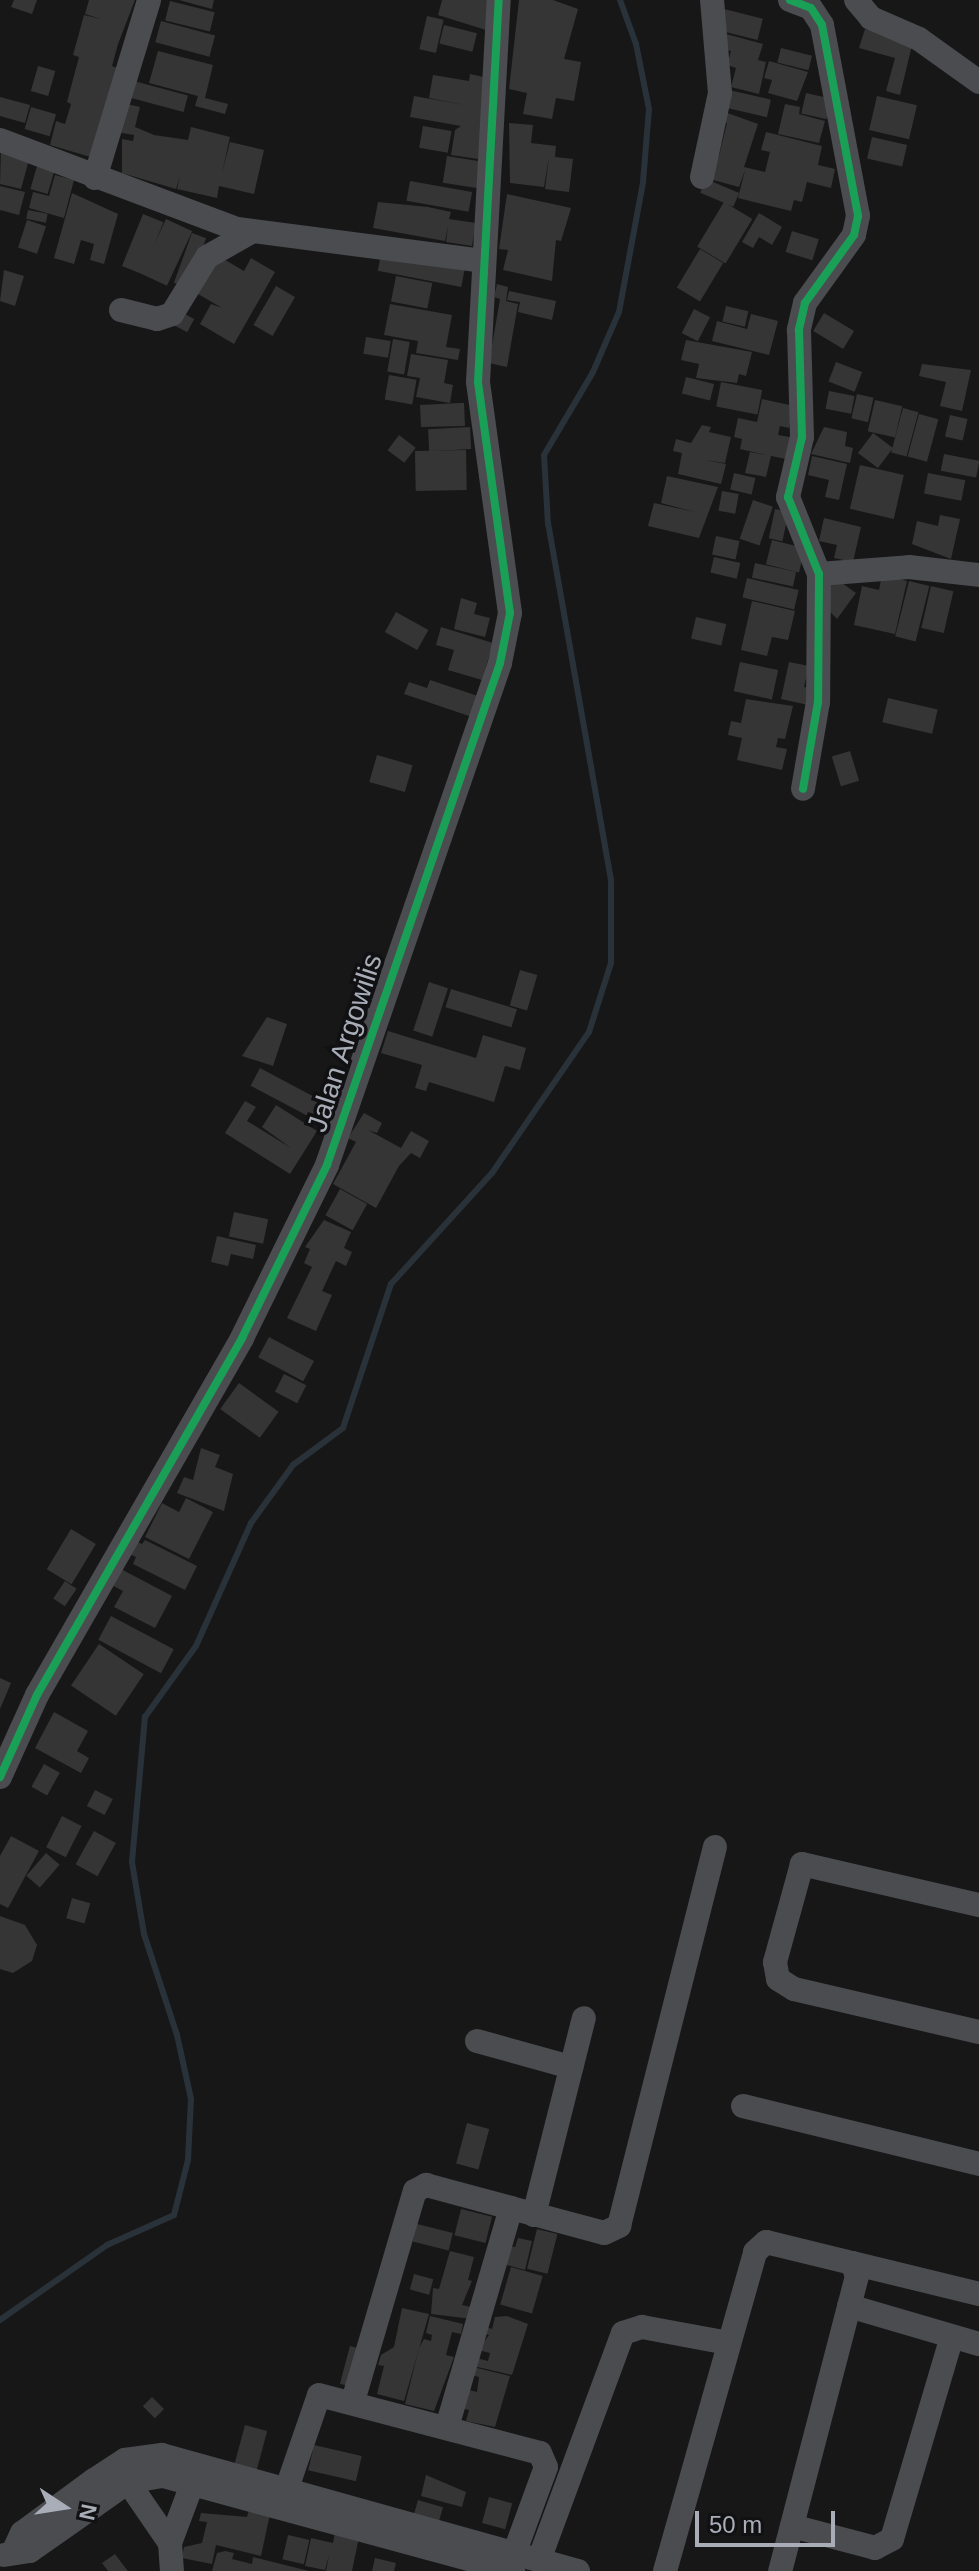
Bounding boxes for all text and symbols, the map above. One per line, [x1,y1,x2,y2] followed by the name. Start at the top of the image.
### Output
[300,949,390,1137] street label: Jalan Argowilis
[24,2467,104,2547] north arrow
[699,2495,839,2545] scale bar
[74,2502,102,2522] text: N
[709,2511,762,2538] text: 50 m

